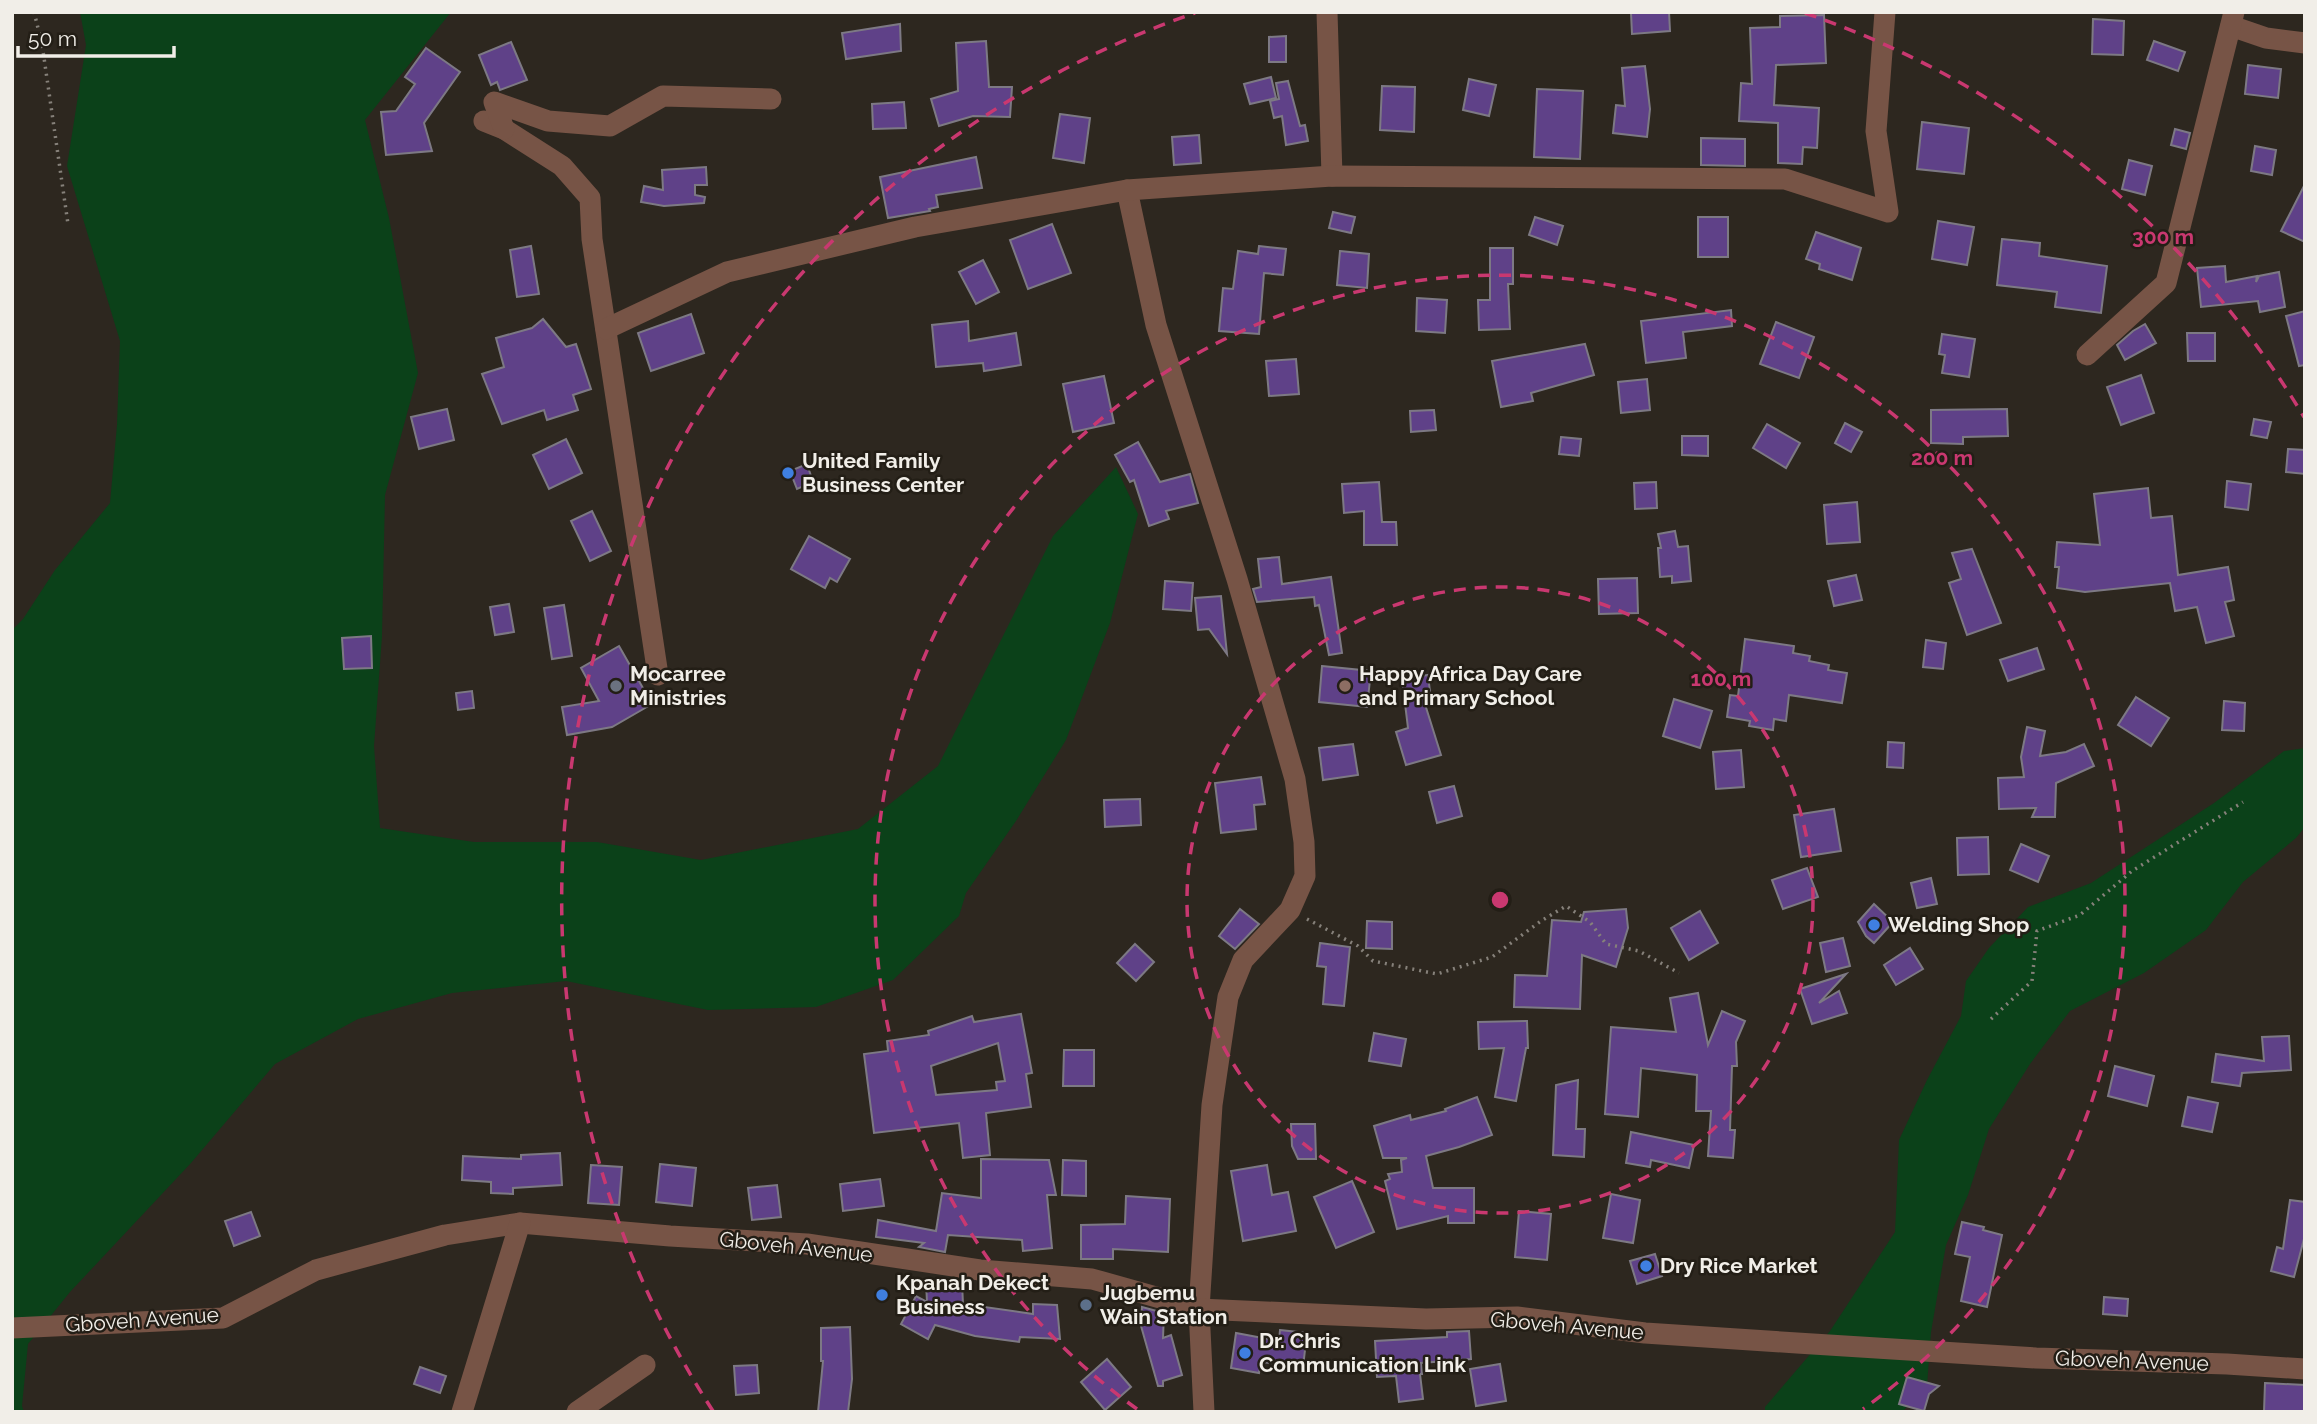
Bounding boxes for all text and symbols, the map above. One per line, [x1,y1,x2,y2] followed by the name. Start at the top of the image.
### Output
[18,14,173,58] scale bar
[28,26,77,51] text: 50 m
[2132,224,2194,249] text: 300 m
[1911,445,1973,470] text: 200 m
[802,448,964,497] place label: United Family Business Center
[780,465,796,481] marker: United Family Business Center
[630,661,726,710] place label: Mocarree Ministries
[1359,661,1582,710] place label: Happy Africa Day Care and Primary School
[1691,666,1751,691] text: 100 m
[608,678,624,694] marker: Mocarree Ministries
[1337,678,1353,694] marker: Happy Africa Day Care and Primary School
[1488,888,1512,912] centre of rings
[1888,912,2029,937] place label: Welding Shop
[1866,917,1882,933] marker: Welding Shop
[718,1226,874,1267] street label: Gboveh Avenue
[1660,1253,1818,1278] place label: Dry Rice Market
[1638,1258,1654,1274] marker: Dry Rice Market
[896,1270,1049,1319] place label: Kpanah Dekect Business
[1100,1280,1228,1329] place label: Jugbemu Wain Station
[874,1287,890,1303] marker: Kpanah Dekect Business
[1078,1297,1094,1313] marker: Jugbemu Wain Station
[64,1302,220,1337] street label: Gboveh Avenue
[1489,1306,1645,1345] street label: Gboveh Avenue
[1259,1328,1466,1377] place label: Dr. Chris Communication Link
[1237,1345,1253,1361] marker: Dr. Chris Communication Link
[2055,1345,2209,1376] street label: Gboveh Avenue

